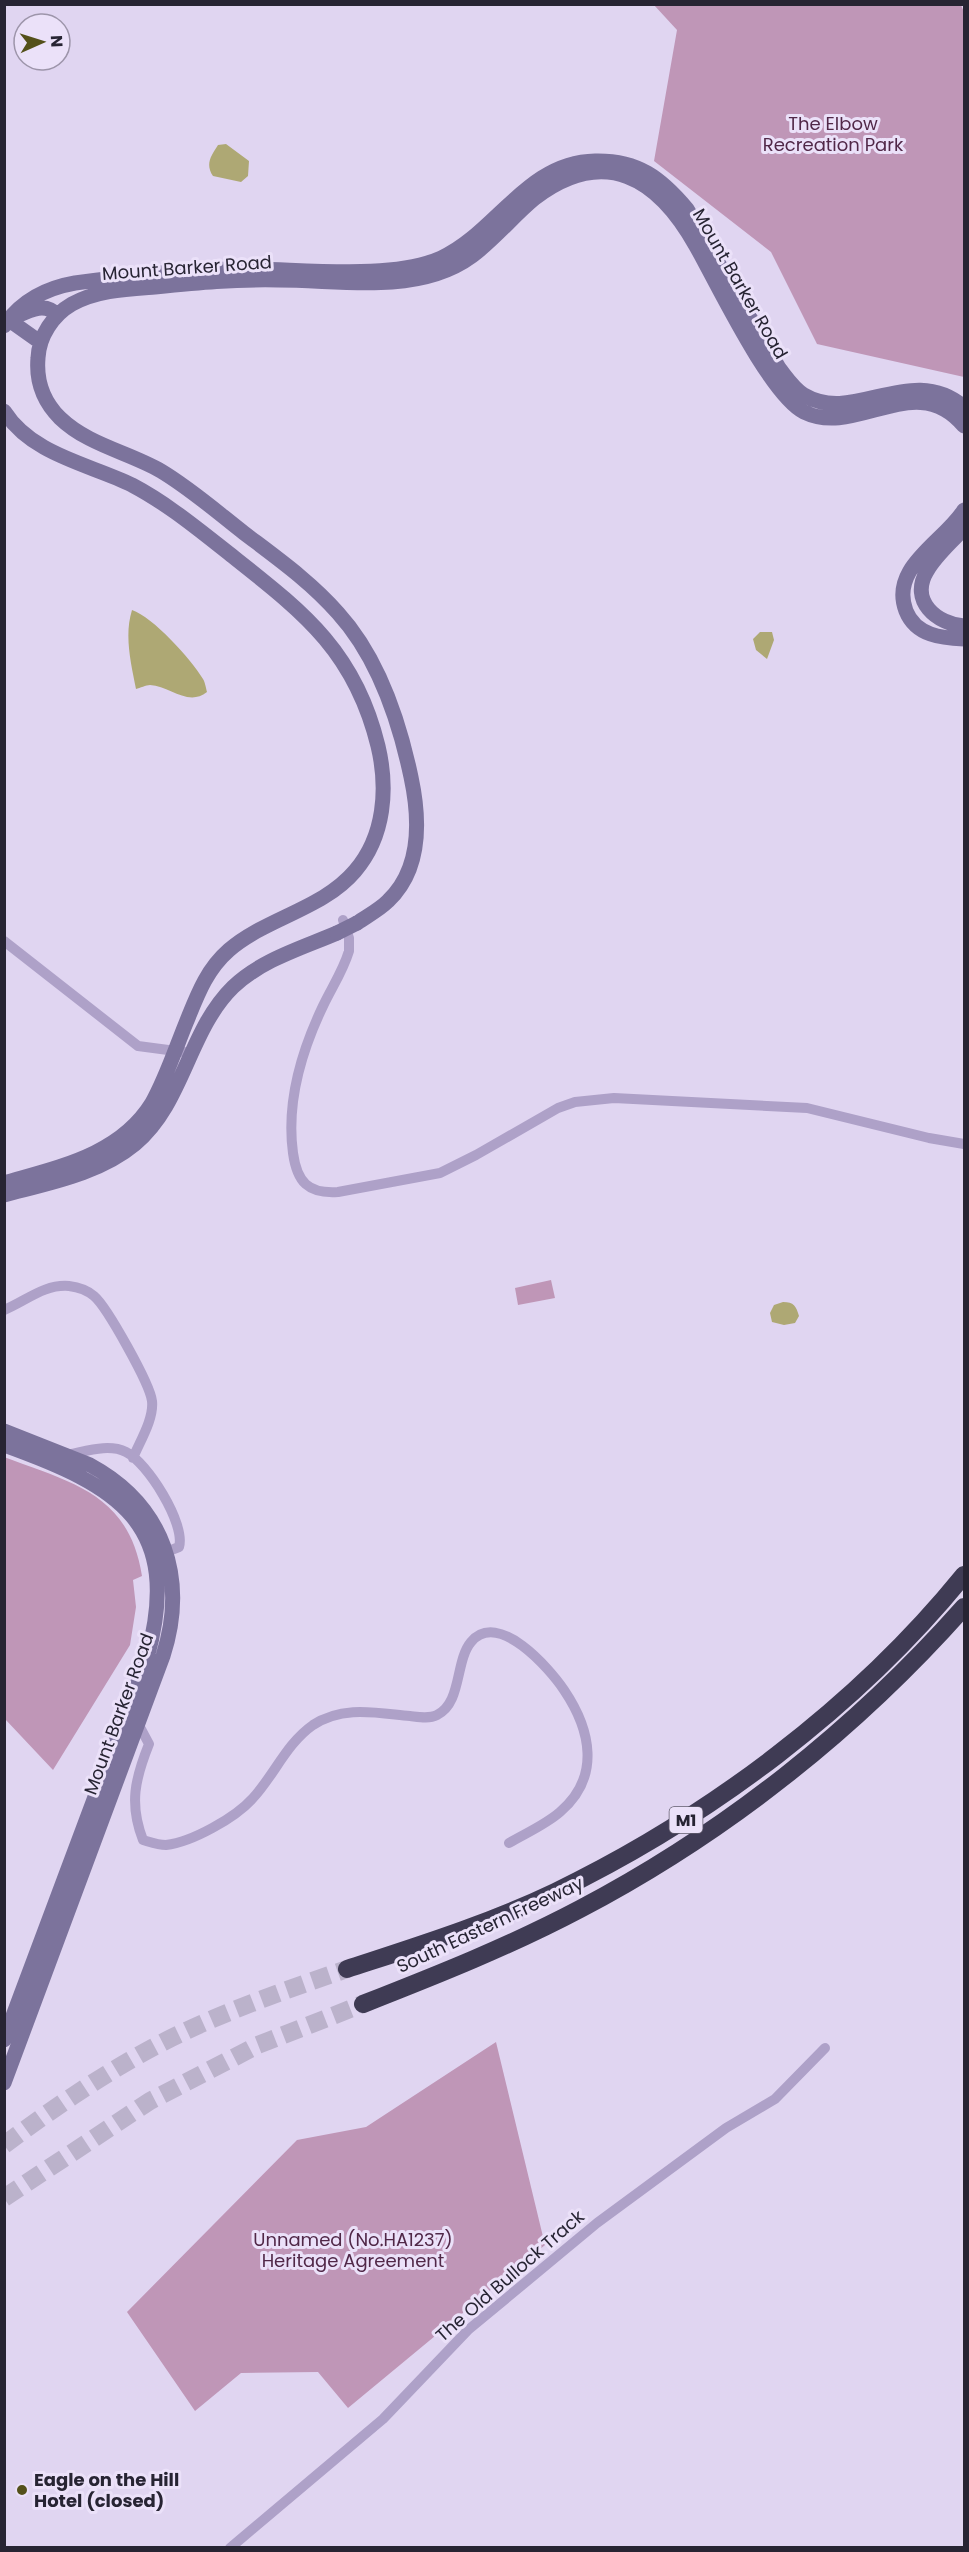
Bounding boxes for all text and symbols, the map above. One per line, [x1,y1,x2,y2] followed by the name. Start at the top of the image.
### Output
[12,12,72,72] north arrow
[45,35,68,48] text: N
[763,111,904,157] park label: The Elbow Recreation Park
[687,204,794,364] street label: Mount Barker Road
[101,249,273,286] street label: Mount Barker Road
[78,1630,159,1798] street label: Mount Barker Road
[670,1807,702,1833] road number: M1
[392,1870,587,1979] street label: South Eastern Freeway
[430,2204,590,2347] street label: The Old Bullock Track
[253,2227,453,2273] park label: Unnamed (No.HA1237) Heritage Agreement
[34,2467,179,2513] place label: Eagle on the Hill Hotel (closed)
[15,2483,29,2497] marker: Eagle on the Hill Hotel (closed)

